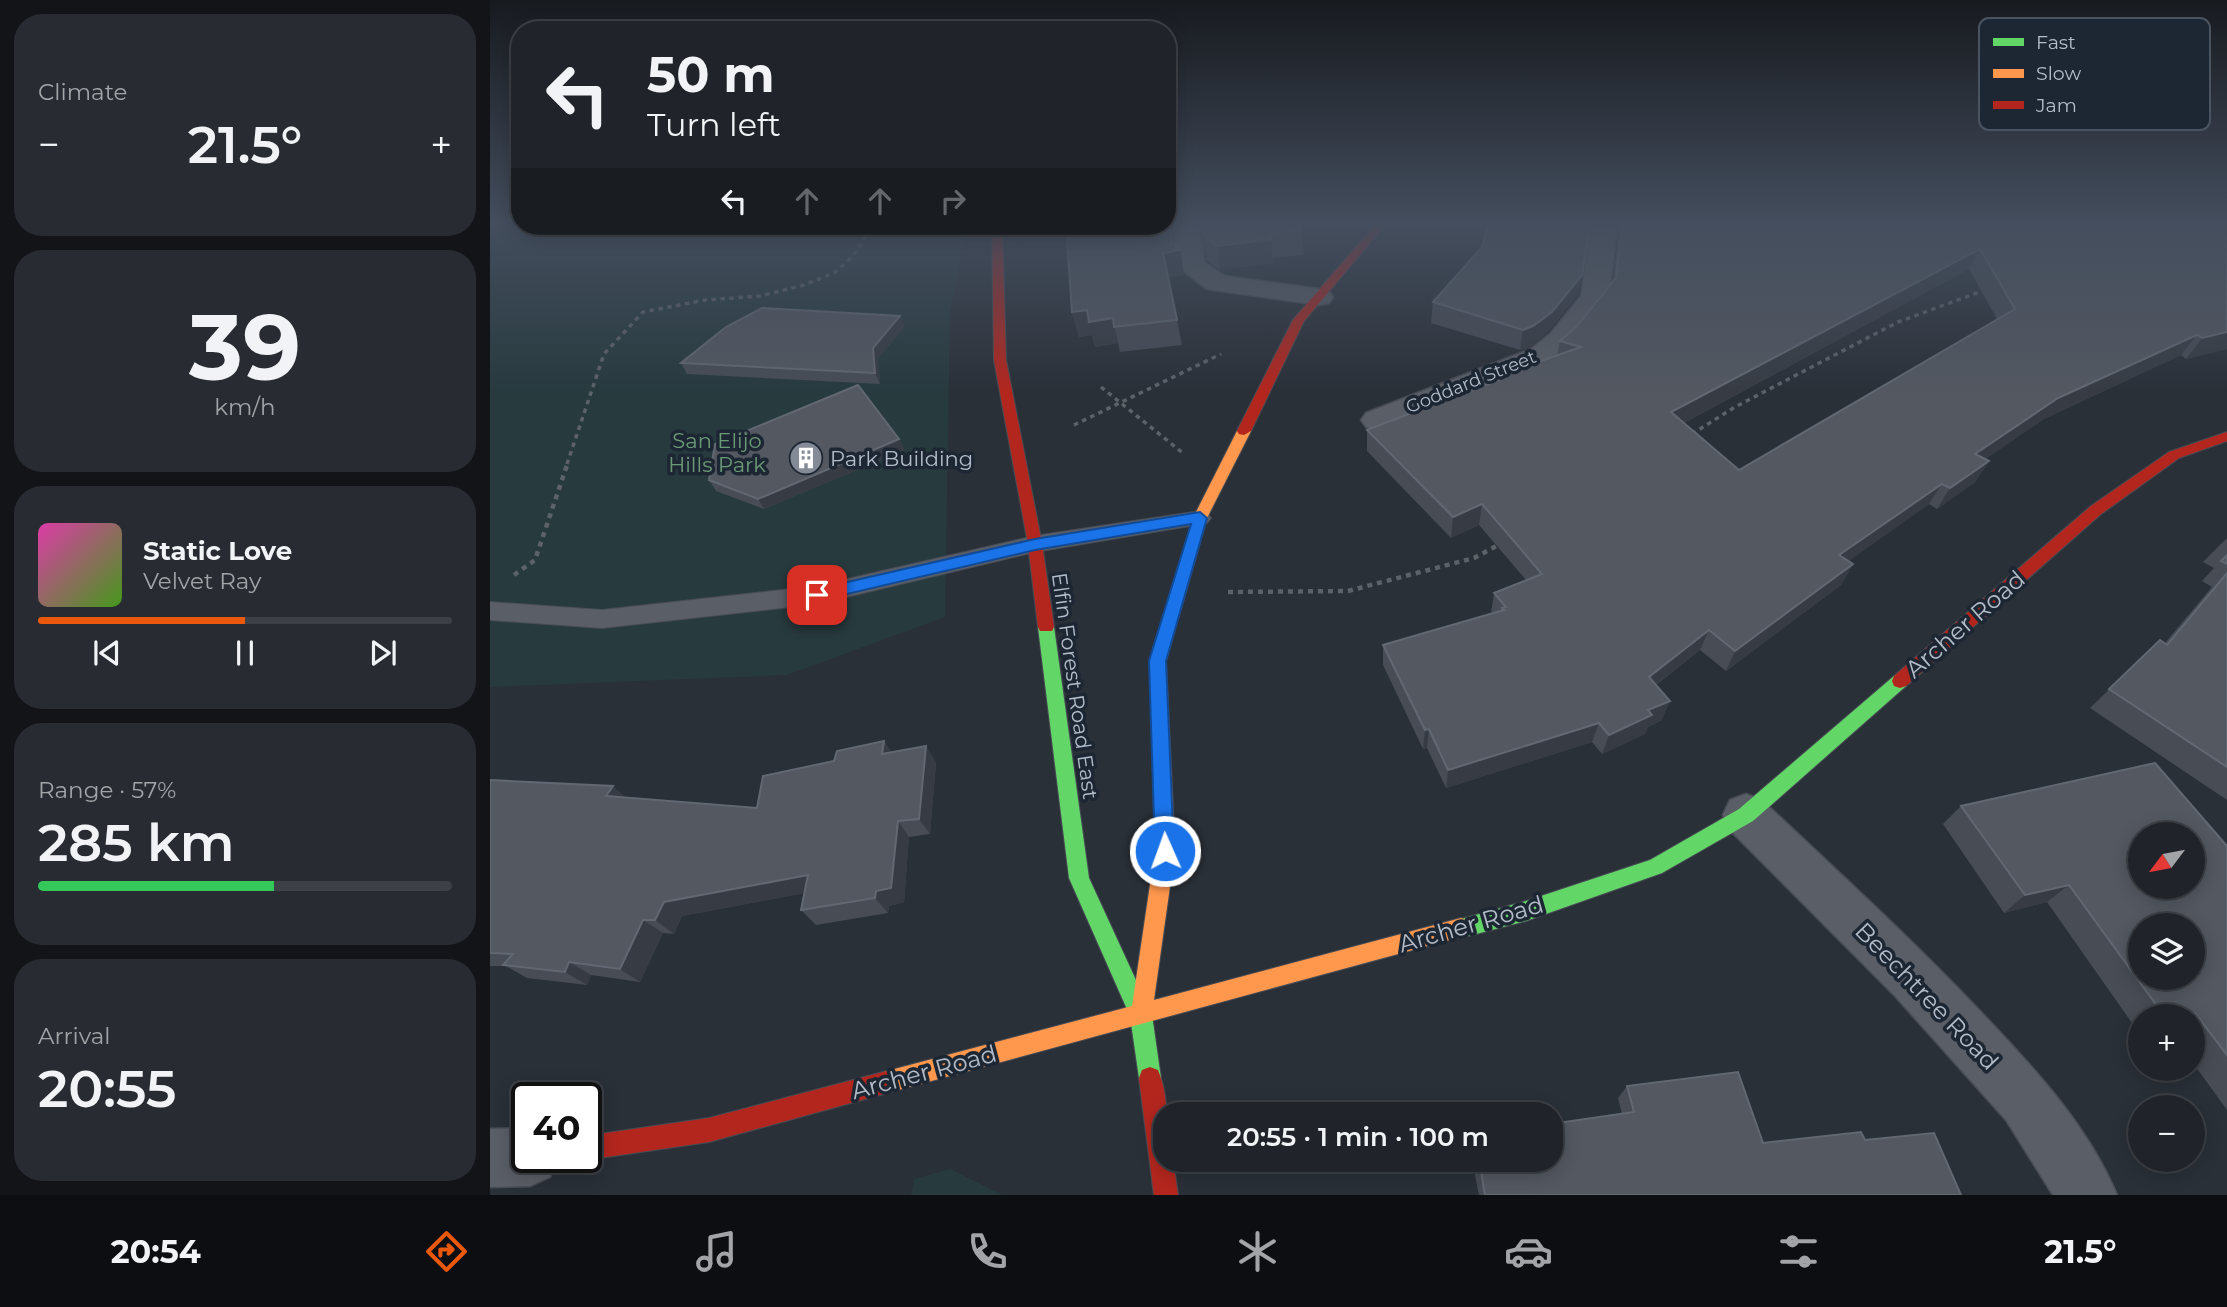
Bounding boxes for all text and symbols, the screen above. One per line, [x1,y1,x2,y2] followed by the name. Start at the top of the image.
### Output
[1979,18,2210,130] legend
[2036,31,2076,54] text: Fast
[647,45,775,104] text: 50 m
[532,49,623,140] icon: left
[2036,62,2081,85] text: Slow
[38,78,127,106] text: Climate
[2035,94,2077,117] text: Jam
[647,105,781,144] text: Turn left
[188,113,302,176] text: 21.5°
[38,121,60,168] text: −
[430,121,452,168] text: +
[715,182,753,220] icon: left
[788,182,826,220] icon: ahead
[861,182,899,220] icon: ahead
[934,182,972,220] icon: right
[189,292,301,403] text: 39
[1403,346,1539,418] street label: Goddard Street
[214,393,276,421] text: km/h
[668,428,766,477] park label: San Elijo Hills Park
[787,439,825,477] building icon: Park Building
[830,446,973,471] place label: Park Building
[143,535,292,567] text: Static Love
[1899,564,2031,684] street label: Archer Road
[787,565,847,625] pin
[143,567,261,595] text: Velvet Ray
[1047,571,1103,801] street label: Elfin Forest Road East
[798,576,836,614] icon: arrive
[88,634,126,672] icon: previous
[226,634,264,672] icon: pause
[364,634,402,672] icon: next
[38,776,176,804] text: Range · 57%
[38,811,234,874] text: 285 km
[1128,814,1202,888] position arrow
[2128,822,2205,900] north arrow
[2128,822,2205,1172] map controls
[1395,889,1547,959] street label: Archer Road
[2128,913,2205,990] button: layers
[1849,916,2005,1076] street label: Beechtree Road
[2128,1004,2205,1081] button: +
[38,1022,111,1050] text: Arrival
[848,1039,1000,1105] street label: Archer Road
[38,1057,176,1120] text: 20:55
[511,1082,602,1173] speed limit sign: 40
[2128,1095,2205,1172] button: −
[1227,1121,1489,1153] text: 20:55 · 1 min · 100 m
[422,1227,471,1276] icon: directions
[692,1227,741,1276] icon: music
[963,1227,1012,1276] icon: phone
[1233,1227,1282,1276] icon: climate
[1504,1227,1553,1276] icon: car
[1774,1227,1823,1276] icon: filters
[111,1232,201,1271] text: 20:54
[2044,1232,2116,1271] text: 21.5°

